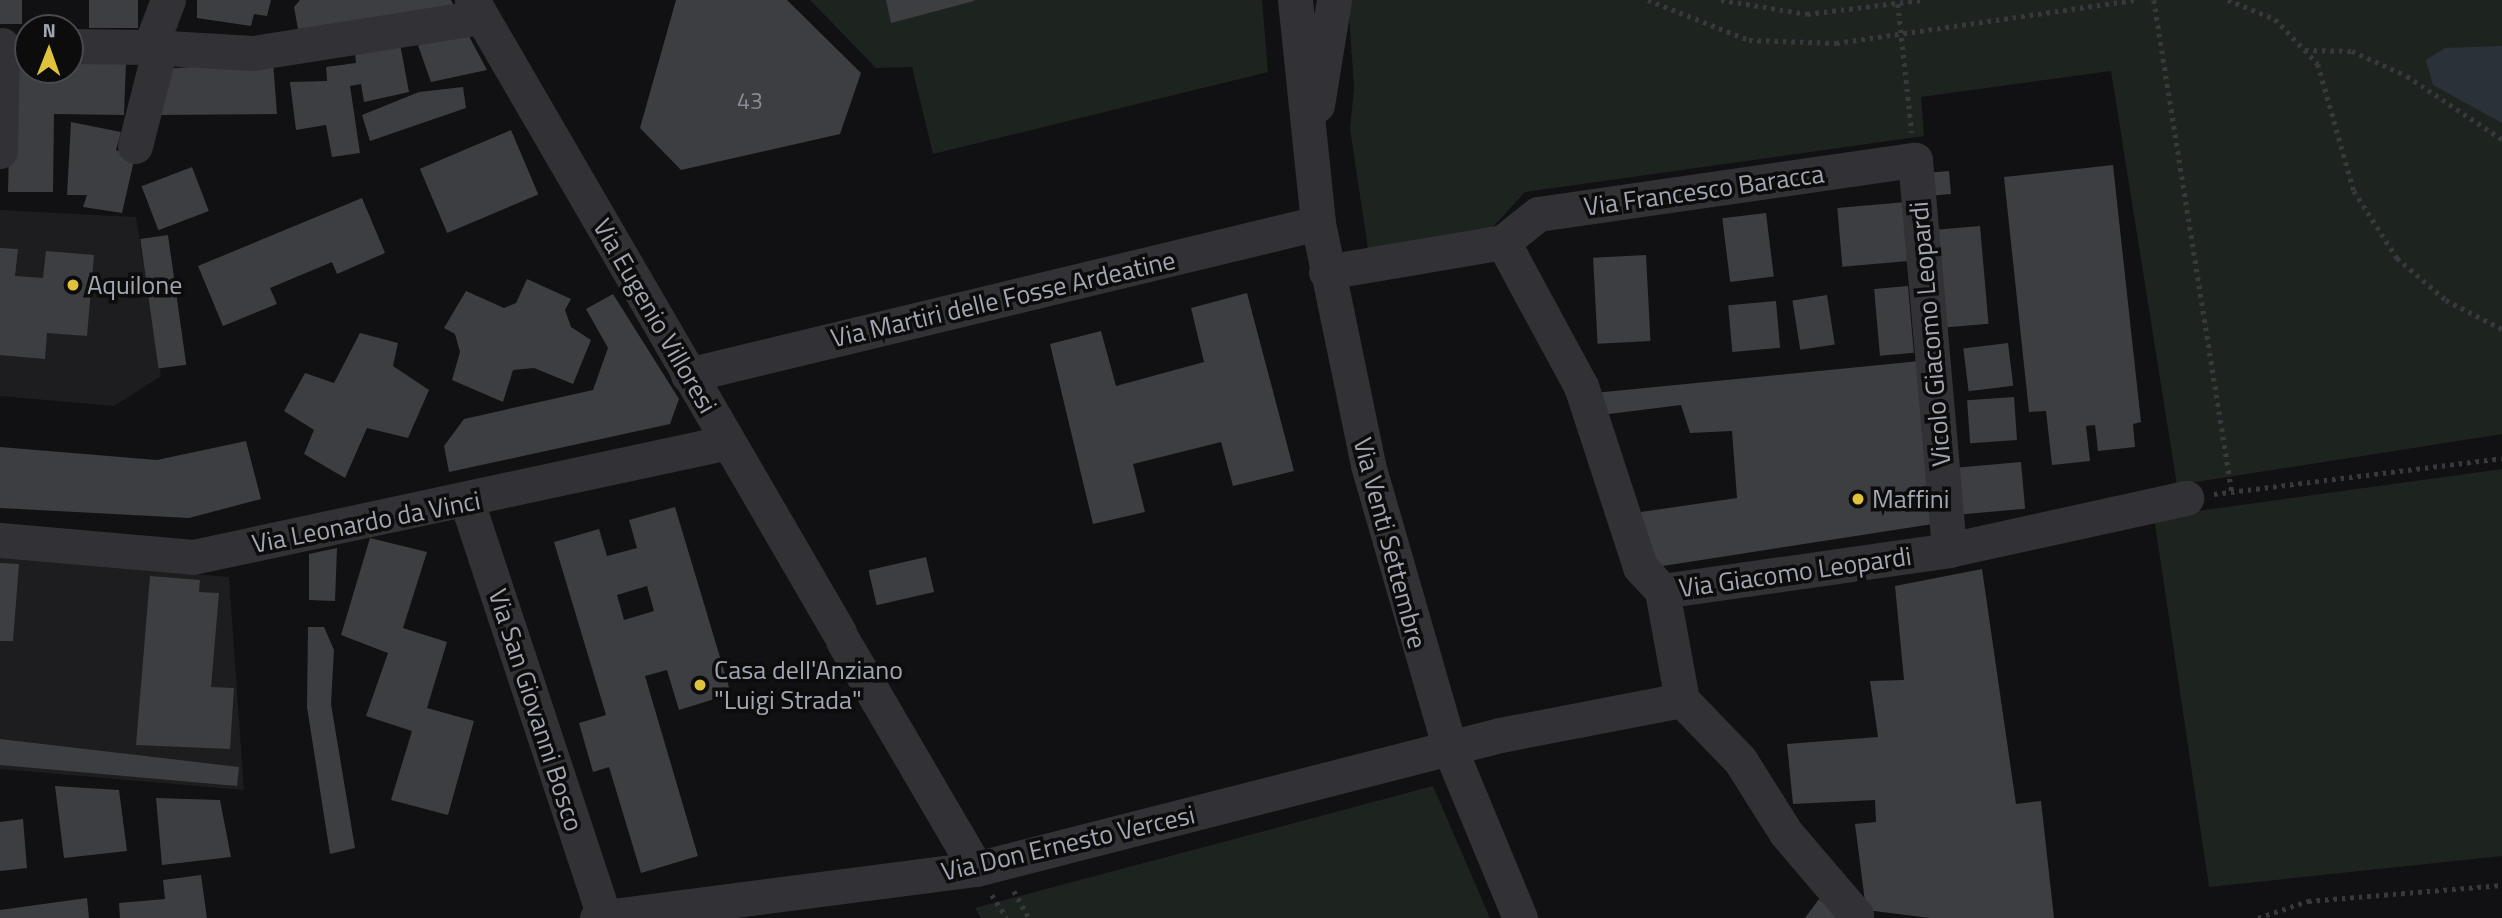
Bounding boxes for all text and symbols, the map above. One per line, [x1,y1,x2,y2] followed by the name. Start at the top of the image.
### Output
[14,14,84,84] north arrow
[42,15,56,44] text: N
[737,87,763,115] house number: 43
[1582,158,1826,222] street label: Via Francesco Baracca
[1903,200,1957,468] street label: Vicolo Giacomo Leopardi
[587,213,723,419] street label: Via Eugenio Villoresi
[828,244,1178,354] street label: Via Martiri delle Fosse Ardeatine
[87,269,182,301] place label: Aquilone
[65,277,81,293] marker: Aquilone
[1347,434,1433,652] street label: Via Venti Settembre
[1872,483,1949,515] place label: Maffini
[249,485,483,559] street label: Via Leonardo da Vinci
[1850,491,1866,507] marker: Maffini
[1677,540,1913,604] street label: Via Giacomo Leopardi
[482,585,590,835] street label: Via San Giovanni Bosco
[714,654,903,716] place label: Casa dell'Anziano "Luigi Strada"
[692,677,708,693] marker: Casa dell'Anziano "Luigi Strada"
[938,799,1198,887] street label: Via Don Ernesto Vercesi

